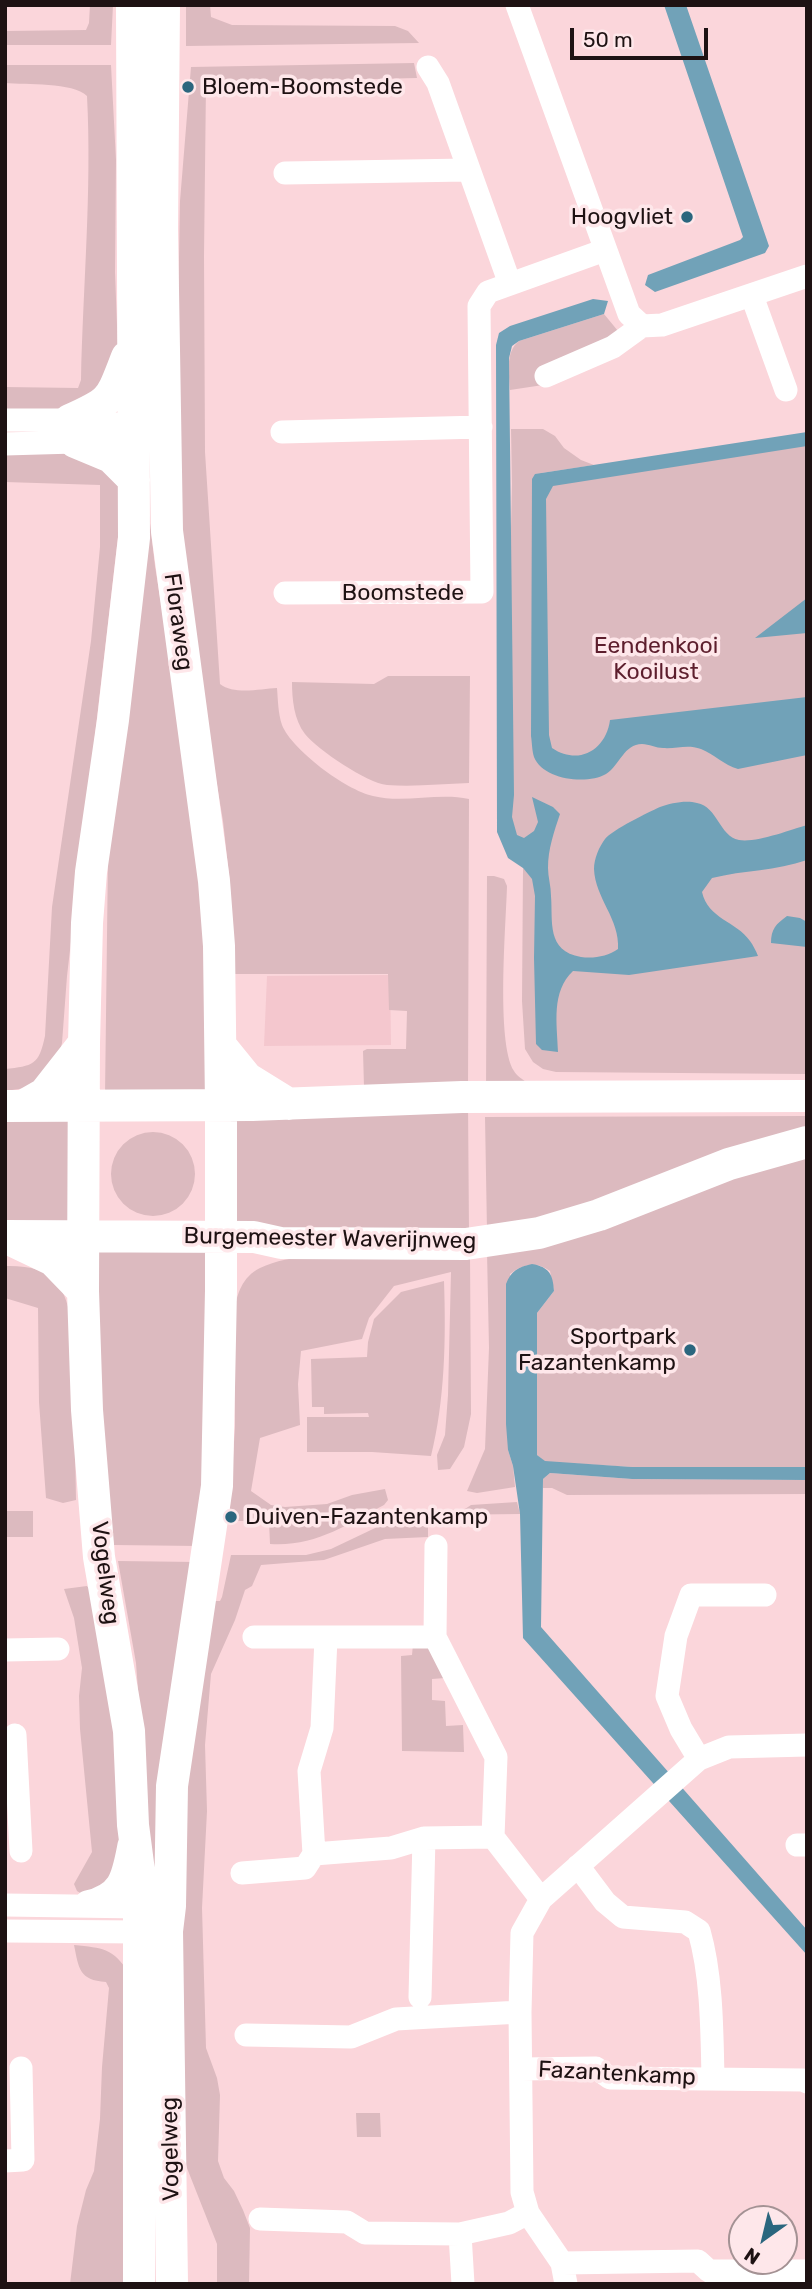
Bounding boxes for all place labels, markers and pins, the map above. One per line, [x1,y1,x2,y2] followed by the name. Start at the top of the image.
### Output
[202,73,403,101] place label: Bloem-Boomstede
[180,79,196,95] marker: Bloem-Boomstede
[571,203,673,231] place label: Hoogvliet
[679,209,695,225] marker: Hoogvliet
[518,1323,676,1377] place label: Sportpark Fazantenkamp
[682,1342,698,1358] marker: Sportpark Fazantenkamp
[245,1503,488,1531] place label: Duiven-Fazantenkamp
[223,1509,239,1525] marker: Duiven-Fazantenkamp

